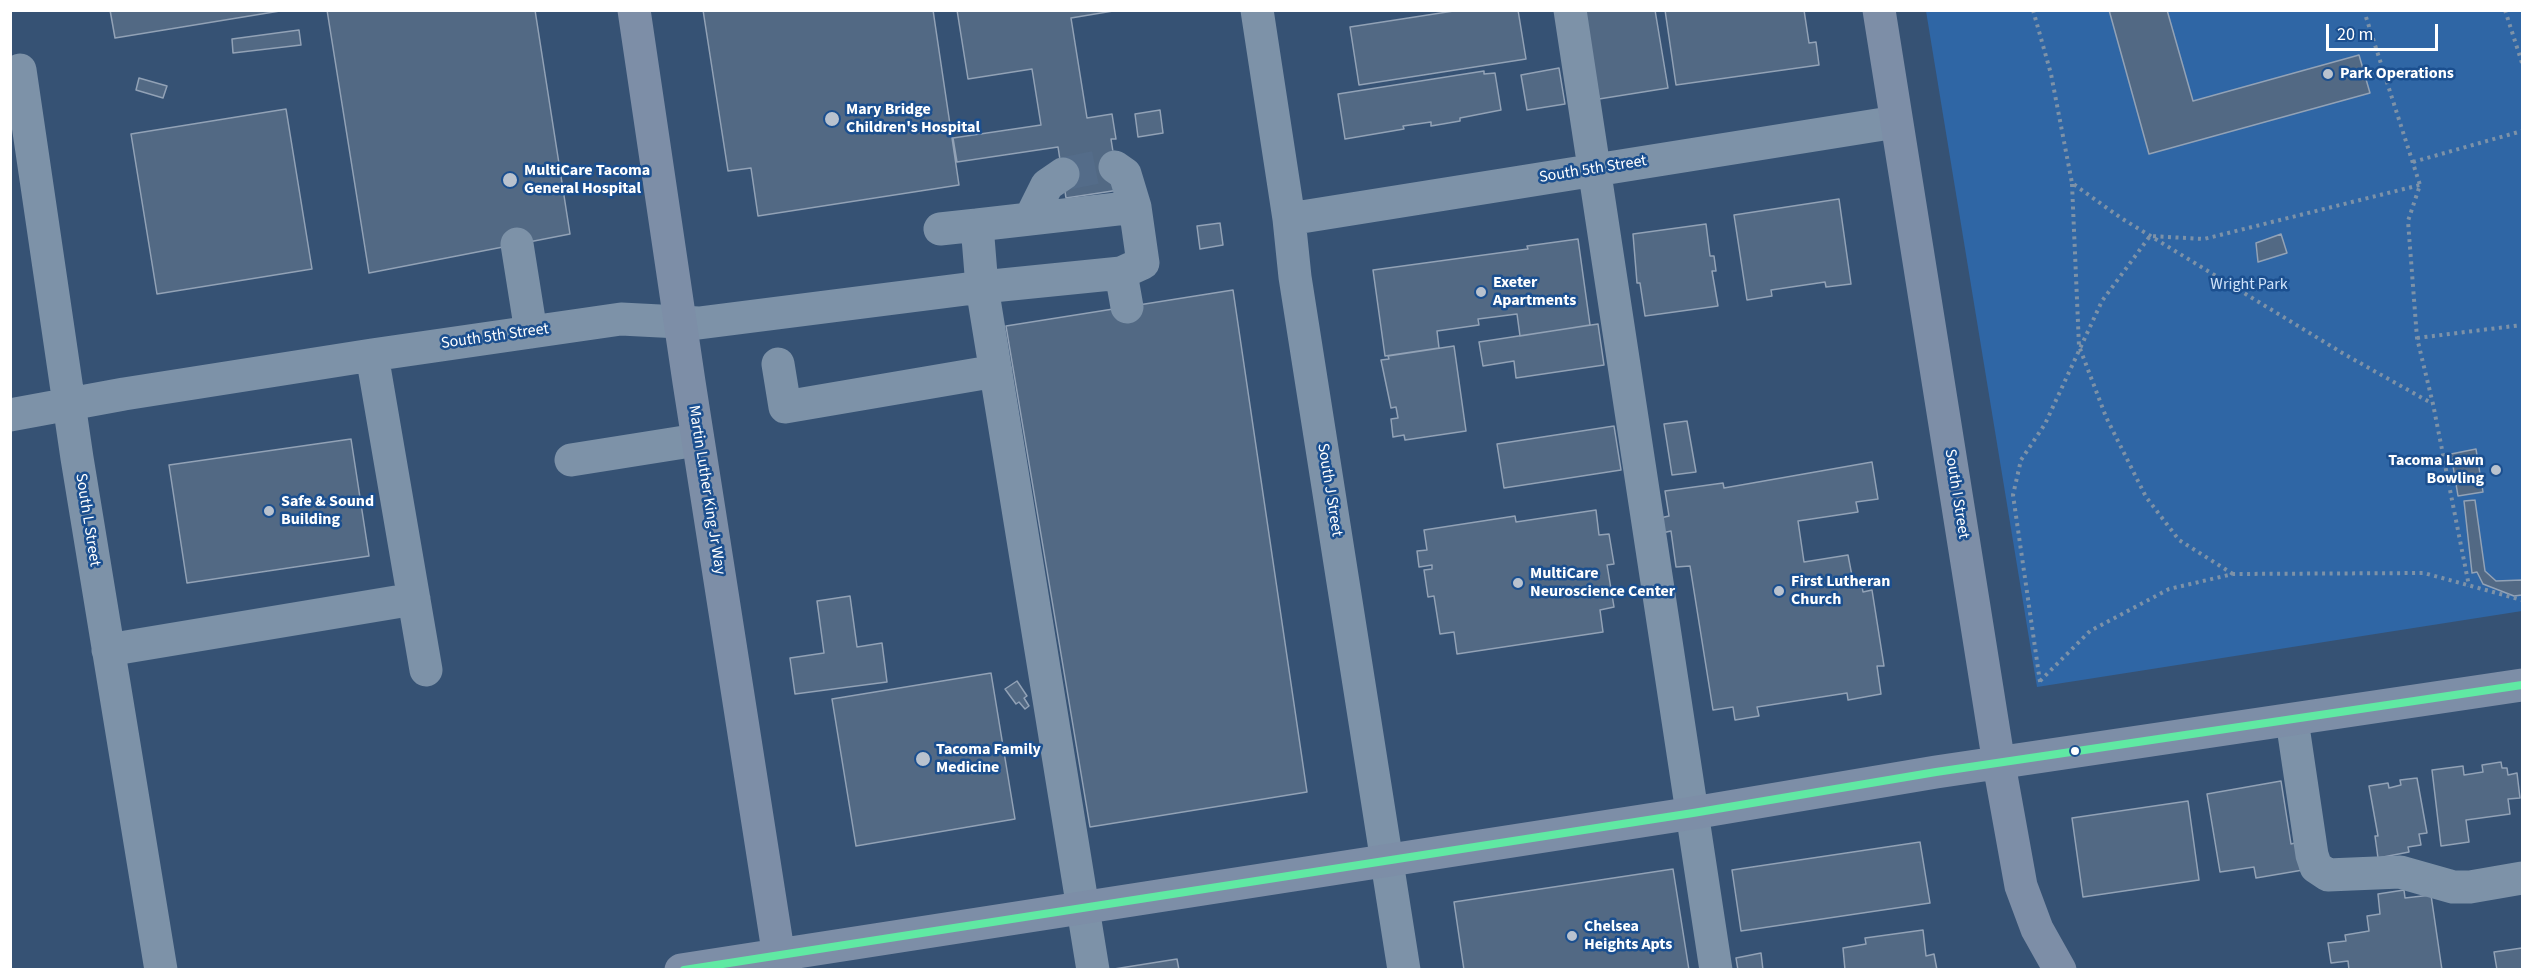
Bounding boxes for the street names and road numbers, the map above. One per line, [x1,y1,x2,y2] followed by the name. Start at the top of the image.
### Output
[1538,152,1648,188] street label: South 5th Street
[440,320,550,354] street label: South 5th Street
[683,404,729,576] street label: Martin Luther King Jr Way
[1312,442,1346,538] street label: South J Street
[1939,448,1973,540] street label: South I Street
[70,472,104,568] street label: South L Street

